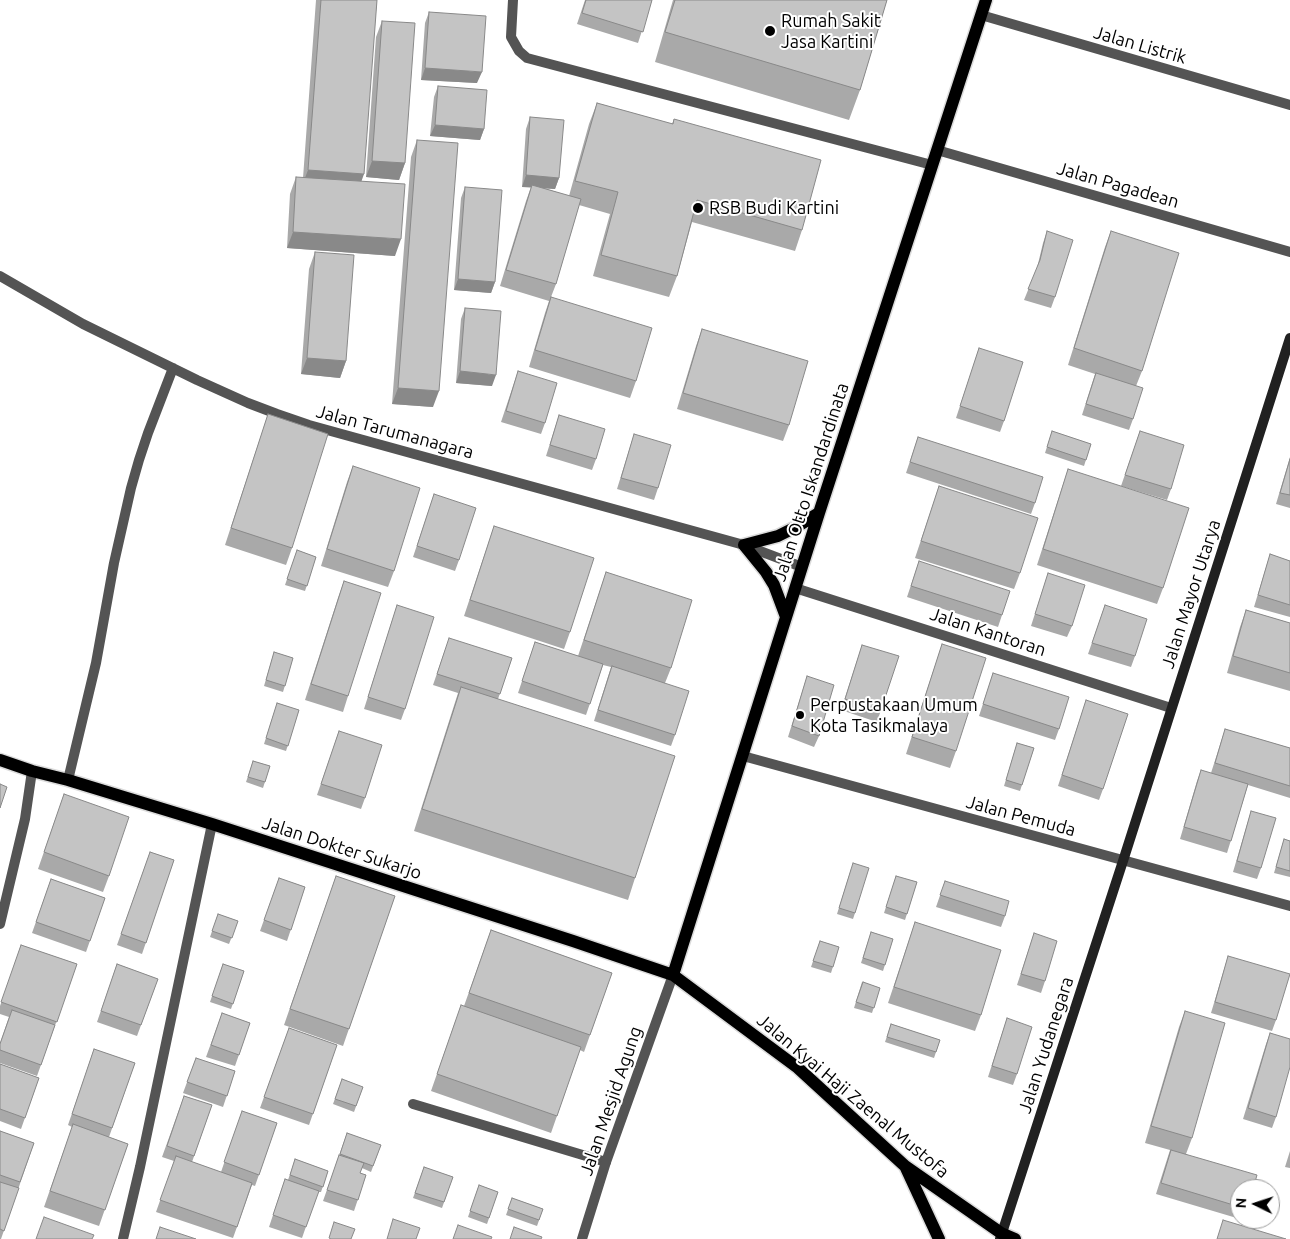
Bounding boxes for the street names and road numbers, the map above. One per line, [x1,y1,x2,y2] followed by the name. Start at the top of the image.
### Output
[1091,21,1189,69] street label: Jalan Listrik
[1054,157,1182,213] street label: Jalan Pagadean
[769,380,853,584] street label: Jalan Otto Iskandardinata
[314,401,476,463] street label: Jalan Tarumanagara
[1157,517,1225,671] street label: Jalan Mayor Utarya
[927,603,1049,661] street label: Jalan Kantoran
[964,791,1078,841] street label: Jalan Pemuda
[259,812,425,884] street label: Jalan Dokter Sukarjo
[1014,974,1078,1116] street label: Jalan Yudanegara
[753,1009,953,1183] street label: Jalan Kyai Haji Zaenal Mustofa
[575,1024,647,1178] street label: Jalan Mesjid Agung

